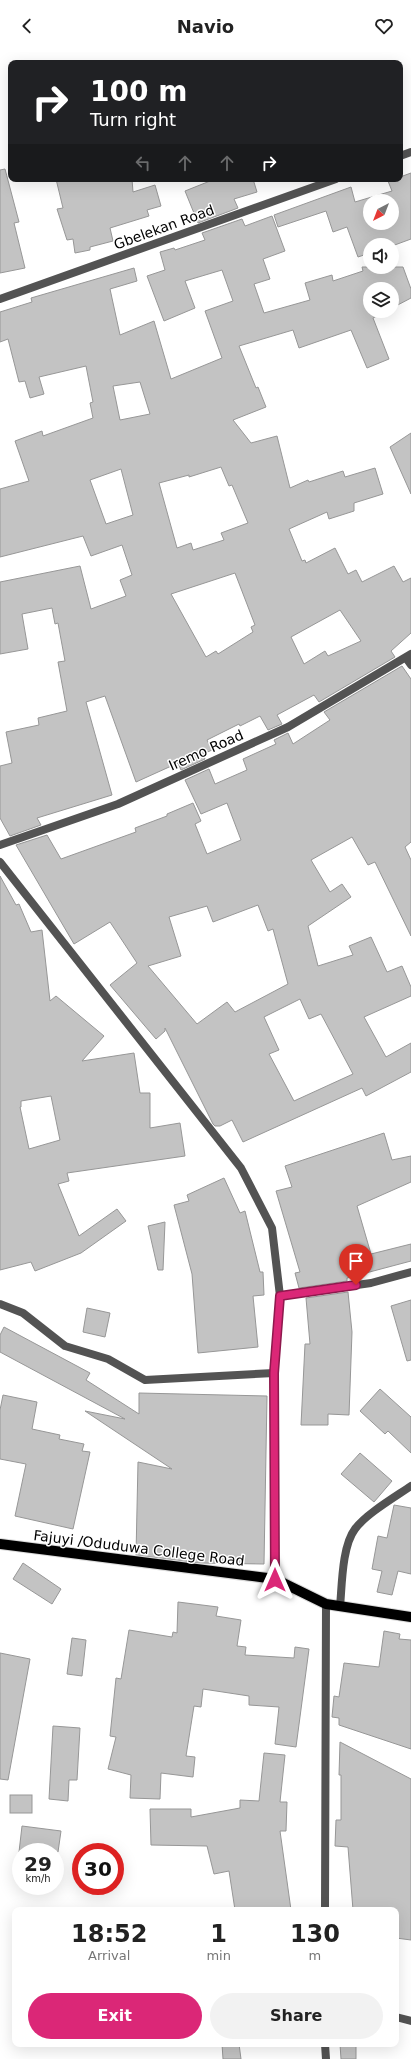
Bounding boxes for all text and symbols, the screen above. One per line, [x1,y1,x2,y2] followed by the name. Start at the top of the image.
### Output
[16,15,38,37] icon: back
[373,15,395,37] icon: heart
[177,16,234,37] text: Navio
[90,75,187,108] text: 100 m
[24,76,76,128] icon: right
[90,109,176,130] text: Turn right
[132,152,154,174] icon: left
[174,152,196,174] icon: ahead
[216,152,238,174] icon: ahead
[258,152,280,174] icon: right
[363,194,399,230] north arrow
[363,194,399,318] map controls
[112,201,216,253] street label: Gbelekan Road
[363,238,399,274] button: sound
[363,282,399,318] button: layers
[166,726,246,774] street label: Iremo Road
[339,1244,373,1285] pin
[345,1250,367,1272] icon: arrive
[33,1527,245,1569] street label: Fajuyi /Oduduwa College Road
[254,1559,296,1601] position arrow
[72,1843,124,1895] speed limit sign: 30
[24,1852,52,1876] text: 29
[25,1873,51,1884] text: km/h
[71,1920,147,1948] text: 18:52
[210,1920,227,1948] text: 1
[290,1920,340,1948] text: 130
[88,1948,130,1963] text: Arrival
[206,1948,231,1963] text: min
[309,1948,321,1963] text: m
[28,1993,202,2039] button: Exit
[210,1993,383,2039] button: Share

